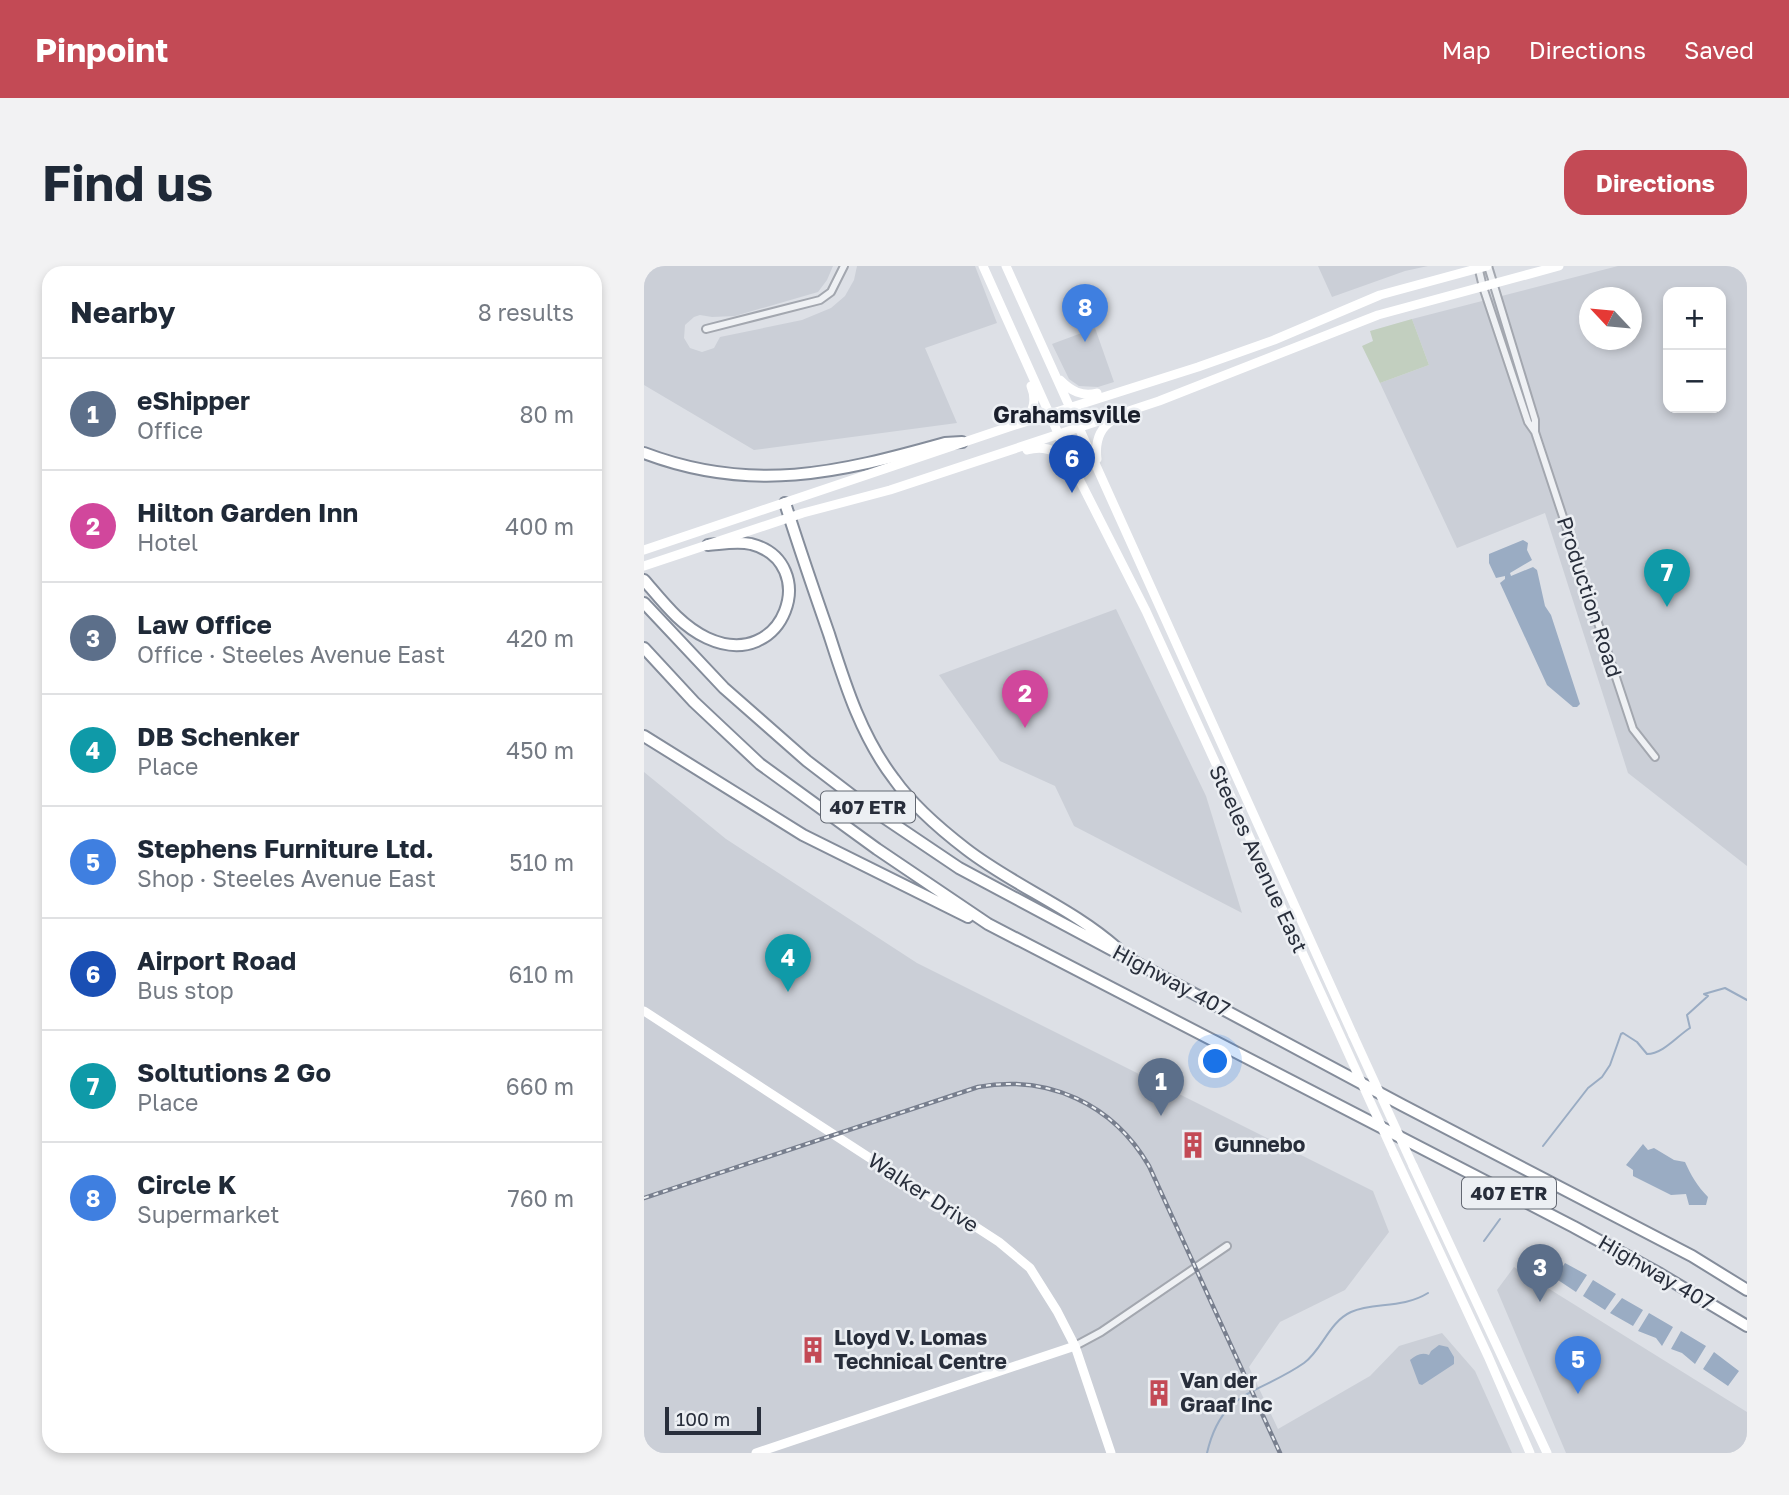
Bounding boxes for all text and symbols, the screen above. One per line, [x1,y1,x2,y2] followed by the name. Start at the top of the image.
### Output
[35,30,168,69] text: Pinpoint
[1442,35,1491,64] text: Map
[1529,35,1646,64] text: Directions
[1684,35,1754,64] text: Saved
[1564,150,1747,215] button: Directions
[42,153,213,212] text: Find us
[1062,284,1108,342] pin: 8
[1579,287,1642,350] north arrow
[1663,287,1726,413] map controls
[1663,287,1726,350] button: +
[70,294,175,330] text: Nearby
[478,298,574,326] text: 8 results
[1663,350,1726,413] button: −
[137,385,250,416] text: eShipper
[87,400,99,428] text: 1
[520,400,574,428] text: 80 m
[993,400,1141,428] district label: Grahamsville
[137,416,203,444] text: Office
[1049,435,1095,493] pin: 6
[137,497,358,528] text: Hilton Garden Inn
[86,512,100,540] text: 2
[505,512,574,540] text: 400 m
[1552,513,1628,680] street label: Production Road
[137,528,198,556] text: Hotel
[1644,549,1690,607] pin: 7
[137,609,272,640] text: Law Office
[86,624,100,652] text: 3
[506,624,574,652] text: 420 m
[137,640,445,668] text: Office · Steeles Avenue East
[1002,670,1048,728] pin: 2
[137,721,300,752] text: DB Schenker
[86,736,100,764] text: 4
[506,736,574,764] text: 450 m
[137,752,198,780] text: Place
[1204,761,1314,957] street label: Steeles Avenue East
[821,792,915,822] road number: 407 ETR
[137,833,434,864] text: Stephens Furniture Ltd.
[86,848,100,876] text: 5
[509,848,574,876] text: 510 m
[137,864,436,892] text: Shop · Steeles Avenue East
[765,934,811,992] pin: 4
[1108,938,1235,1022] street label: Highway 407
[137,945,296,976] text: Airport Road
[86,960,100,988] text: 6
[509,960,574,988] text: 610 m
[137,976,234,1004] text: Bus stop
[1198,1044,1232,1078] your location
[137,1057,331,1088] text: Soltutions 2 Go
[1138,1058,1184,1116] pin: 1
[87,1072,99,1100] text: 7
[506,1072,574,1100] text: 660 m
[137,1088,198,1116] text: Place
[1178,1130,1208,1160] building icon: Gunnebo
[1214,1131,1305,1157] place label: Gunnebo
[863,1147,984,1238] street label: Walker Drive
[137,1169,237,1200] text: Circle K
[1462,1177,1556,1208] road number: 407 ETR
[86,1184,100,1212] text: 8
[508,1184,574,1212] text: 760 m
[137,1200,280,1228] text: Supermarket
[1594,1229,1719,1316] street label: Highway 407
[1517,1244,1563,1302] pin: 3
[834,1324,1007,1374] place label: Lloyd V. Lomas Technical Centre
[798,1335,828,1365] building icon: Lloyd V. Lomas Technical Centre
[1555,1336,1601,1394] pin: 5
[1180,1367,1273,1417] place label: Van der Graaf Inc
[1144,1378,1174,1408] building icon: Van der Graaf Inc
[665,1404,761,1436] scale bar
[676,1407,730,1430] text: 100 m

